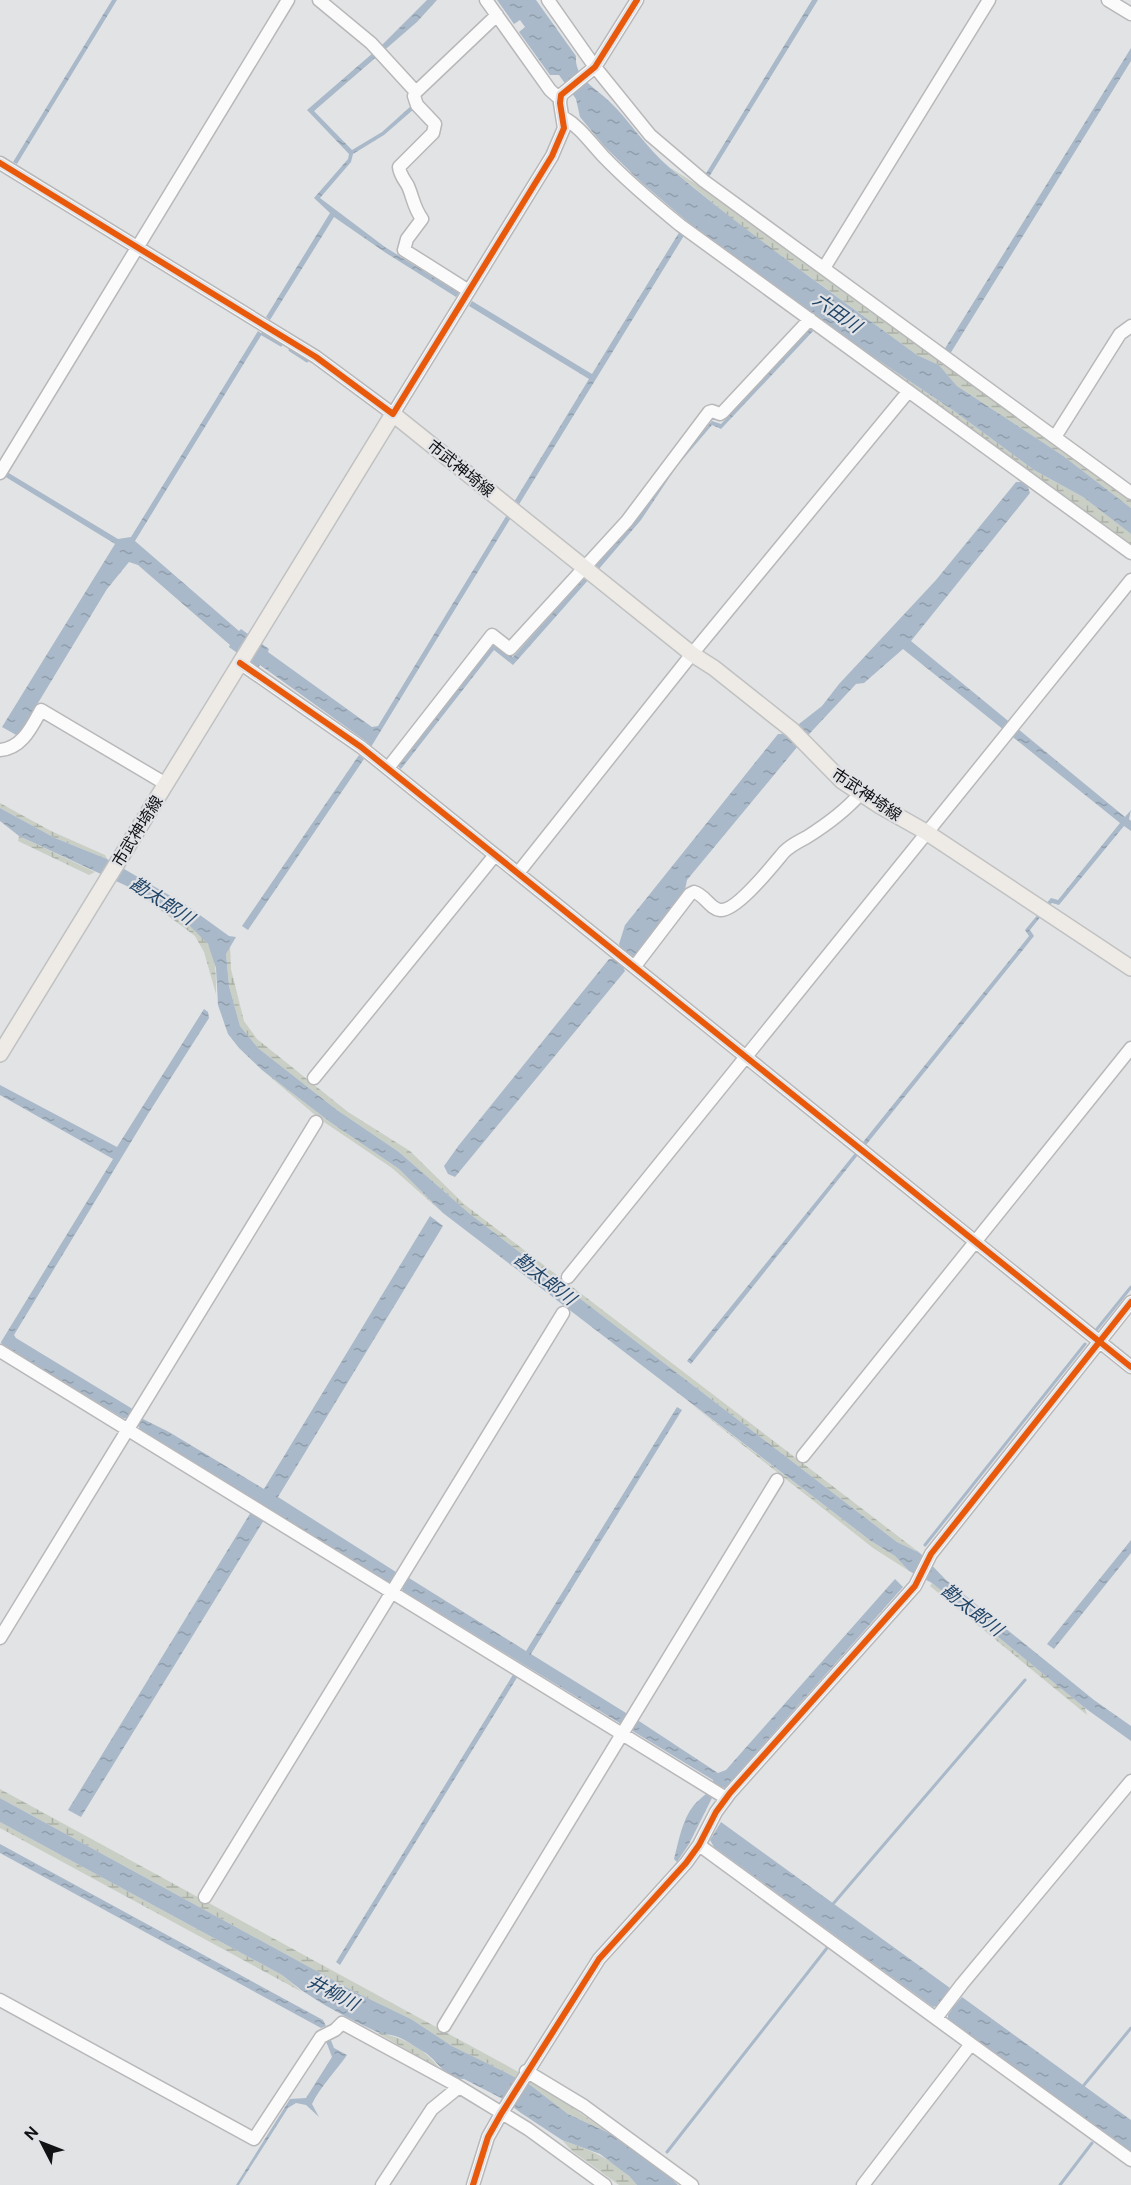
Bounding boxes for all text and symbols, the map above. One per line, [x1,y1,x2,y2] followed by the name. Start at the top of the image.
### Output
[808,288,868,339] water label: 六田川
[423,435,498,502] street label: 市武神埼線
[828,763,906,825] street label: 市武神埼線
[107,792,168,871] street label: 市武神埼線
[125,871,200,932] water label: 勘太郎川
[509,1247,582,1312] water label: 勘太郎川
[936,1578,1009,1643] water label: 勘太郎川
[304,1970,364,2017] water label: 井柳川
[12,2113,72,2173] north arrow
[20,2122,43,2145] text: N

